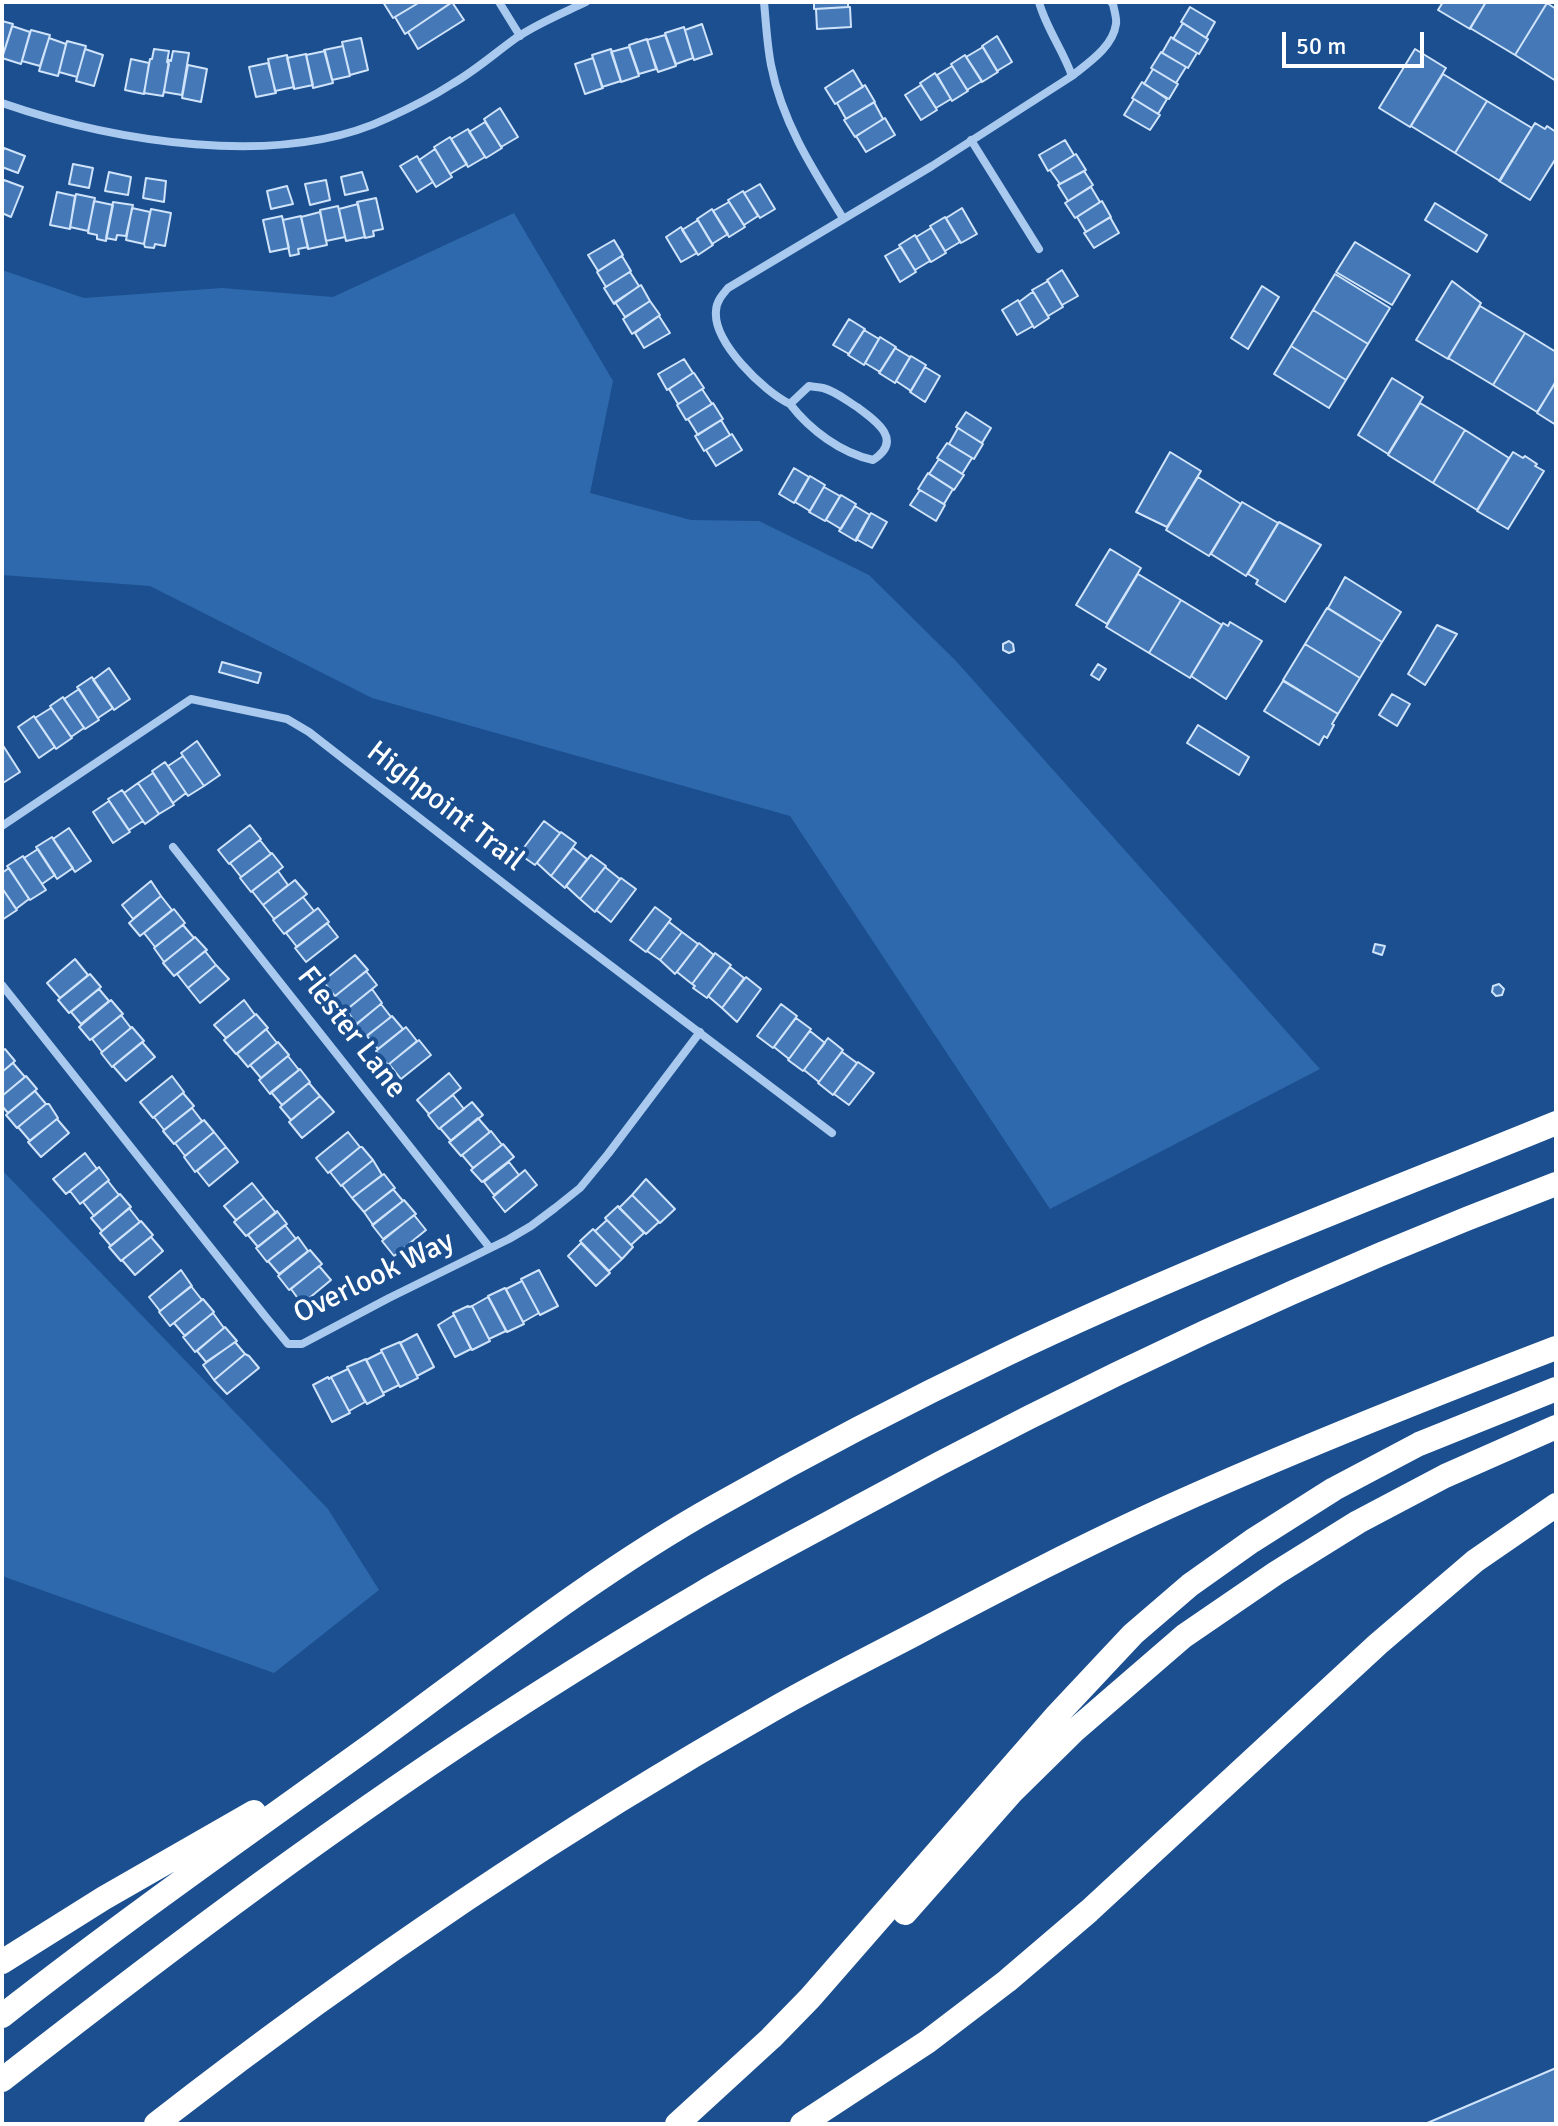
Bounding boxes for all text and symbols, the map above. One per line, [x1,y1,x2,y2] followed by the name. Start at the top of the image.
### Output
[1286,16,1428,66] scale bar
[1296,31,1346,61] text: 50 m
[359,734,531,880] street label: Highpoint Trail
[288,960,414,1106] street label: Flester Lane
[288,1224,460,1332] street label: Overlook Way

